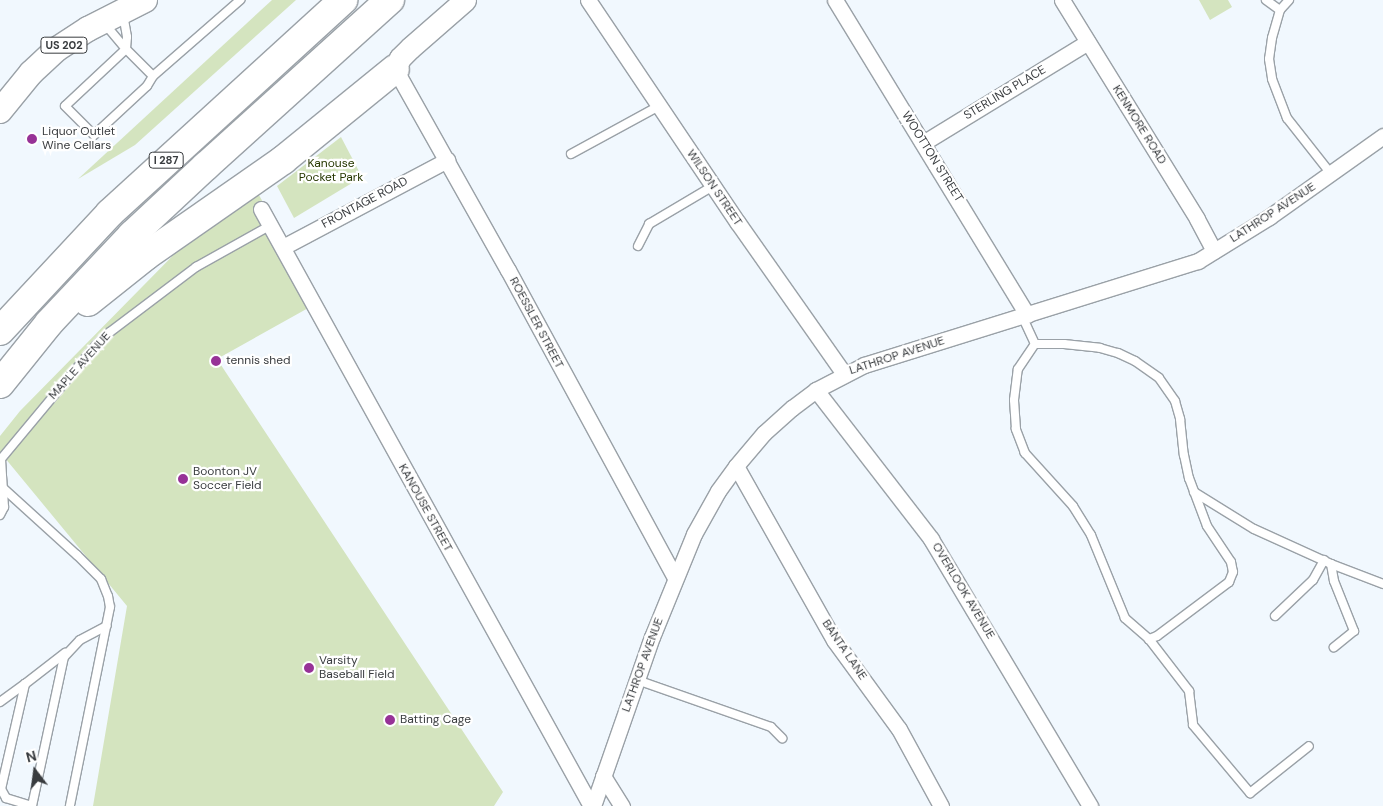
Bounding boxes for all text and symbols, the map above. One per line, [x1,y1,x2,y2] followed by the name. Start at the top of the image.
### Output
[40,36,88,54] road number: US 202
[961,63,1049,123] street label: STERLING PLACE
[1109,83,1169,167] street label: KENMORE ROAD
[898,109,966,205] street label: WOOTTON STREET
[42,125,115,153] place label: Liquor Outlet Wine Cellars
[26,133,38,145] marker: Liquor Outlet Wine Cellars
[683,147,745,229] street label: WILSON STREET
[148,152,184,168] road number: I 287
[299,157,363,185] park label: Kanouse Pocket Park
[319,174,411,232] street label: FRONTAGE ROAD
[1227,180,1319,246] street label: LATHROP AVENUE
[506,275,566,371] street label: ROESSLER STREET
[46,329,114,403] street label: MAPLE AVENUE
[848,334,946,378] street label: LATHROP AVENUE
[226,354,290,368] place label: tennis shed
[210,355,222,367] marker: tennis shed
[395,462,455,554] street label: KANOUSE STREET
[193,465,262,493] place label: Boonton JV Soccer Field
[177,473,189,485] marker: Boonton JV Soccer Field
[929,540,997,642] street label: OVERLOOK AVENUE
[619,616,667,714] street label: LATHROP AVENUE
[819,617,869,683] street label: BANTA LANE
[319,654,395,682] place label: Varsity Baseball Field
[303,662,315,674] marker: Varsity Baseball Field
[400,713,471,727] place label: Batting Cage
[384,714,396,726] marker: Batting Cage
[10,746,60,796] north arrow
[24,746,38,767] text: N

